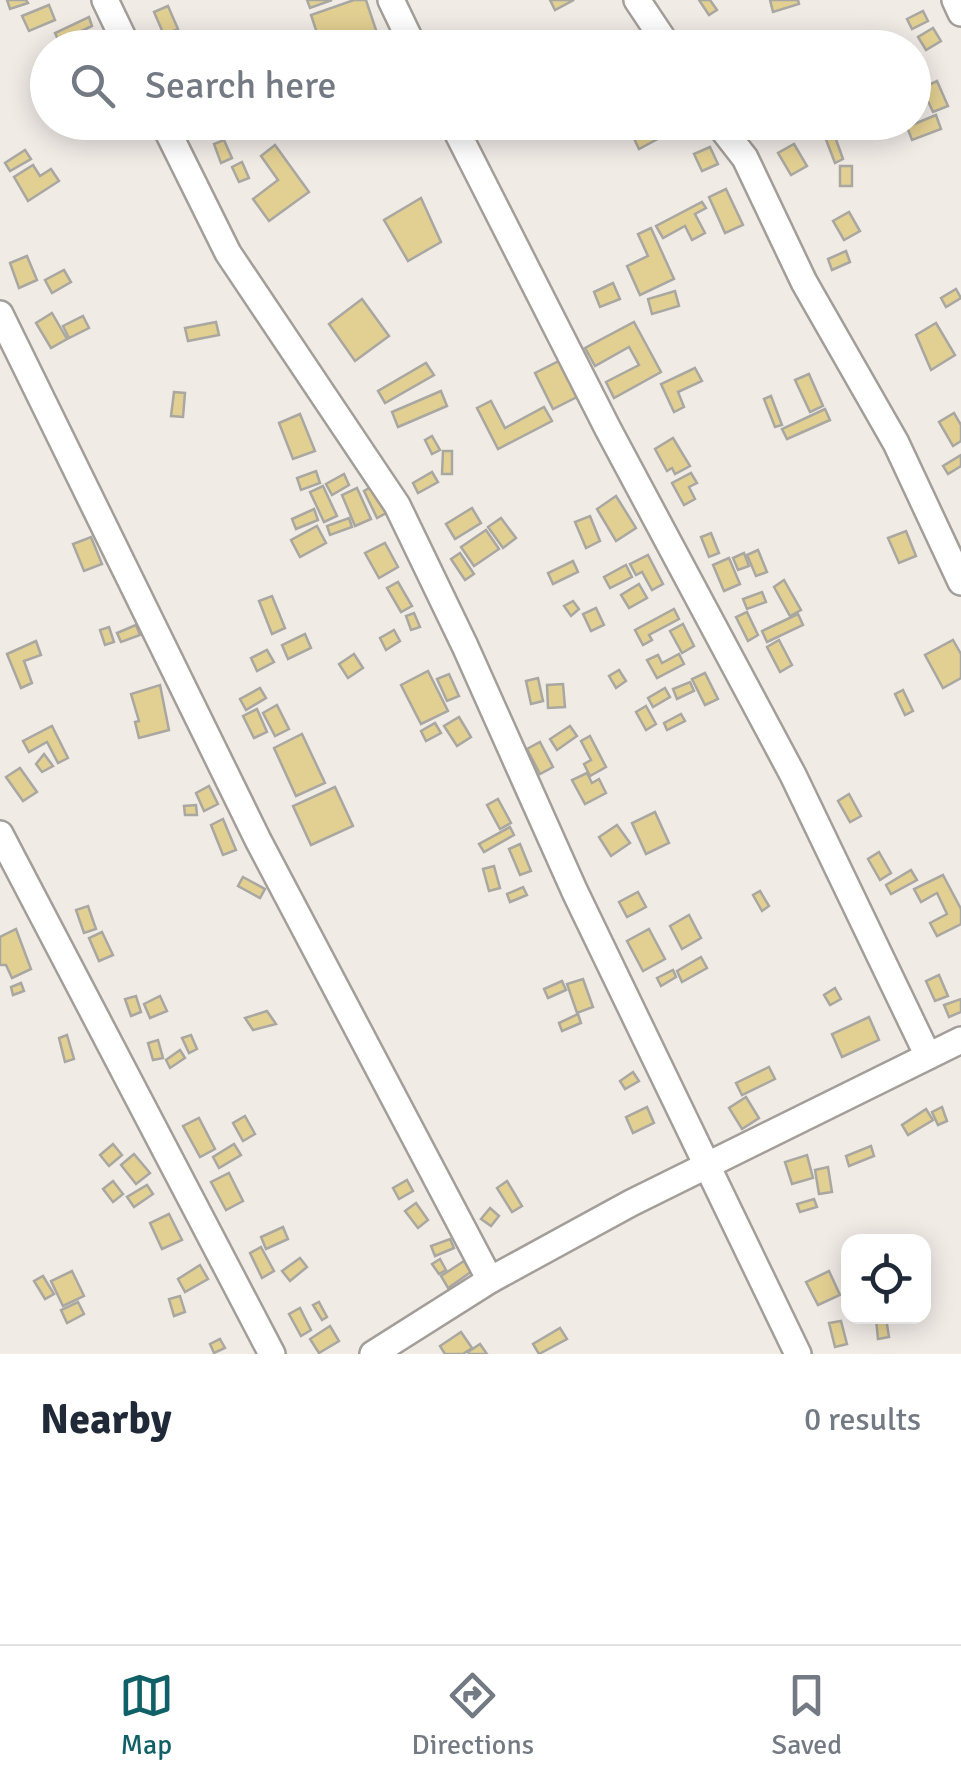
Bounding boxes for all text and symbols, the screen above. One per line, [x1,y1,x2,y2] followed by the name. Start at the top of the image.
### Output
[30,30,931,140] search box
[65,58,120,113] icon: search
[145,62,337,109] text: Search here
[841,1234,931,1324] map controls
[841,1234,931,1324] button: locate
[40,1394,172,1445] text: Nearby
[804,1400,921,1439] text: 0 results
[119,1668,174,1762] tab: Map
[412,1668,534,1762] tab: Directions
[772,1668,842,1762] tab: Saved

